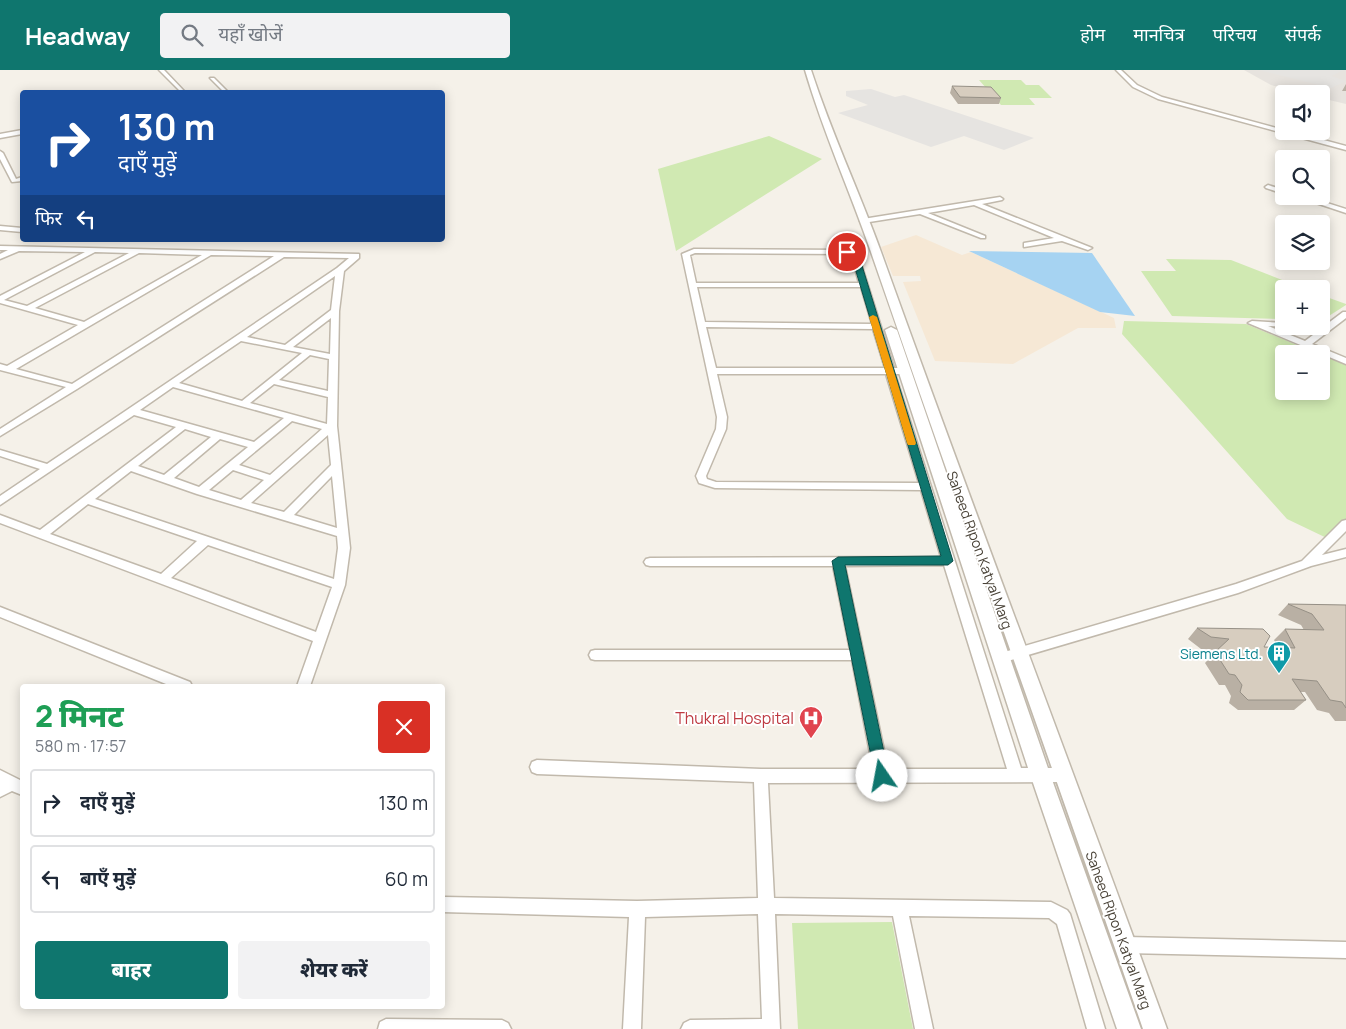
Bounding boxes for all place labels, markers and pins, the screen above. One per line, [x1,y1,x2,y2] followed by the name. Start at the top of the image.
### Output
[826,231,868,273] pin
[1266,640,1292,674] building icon: Siemens Ltd.
[1180,644,1262,663] place label: Siemens Ltd.
[798,705,824,739] hospital icon: Thukral Hospital
[675,707,794,729] place label: Thukral Hospital

